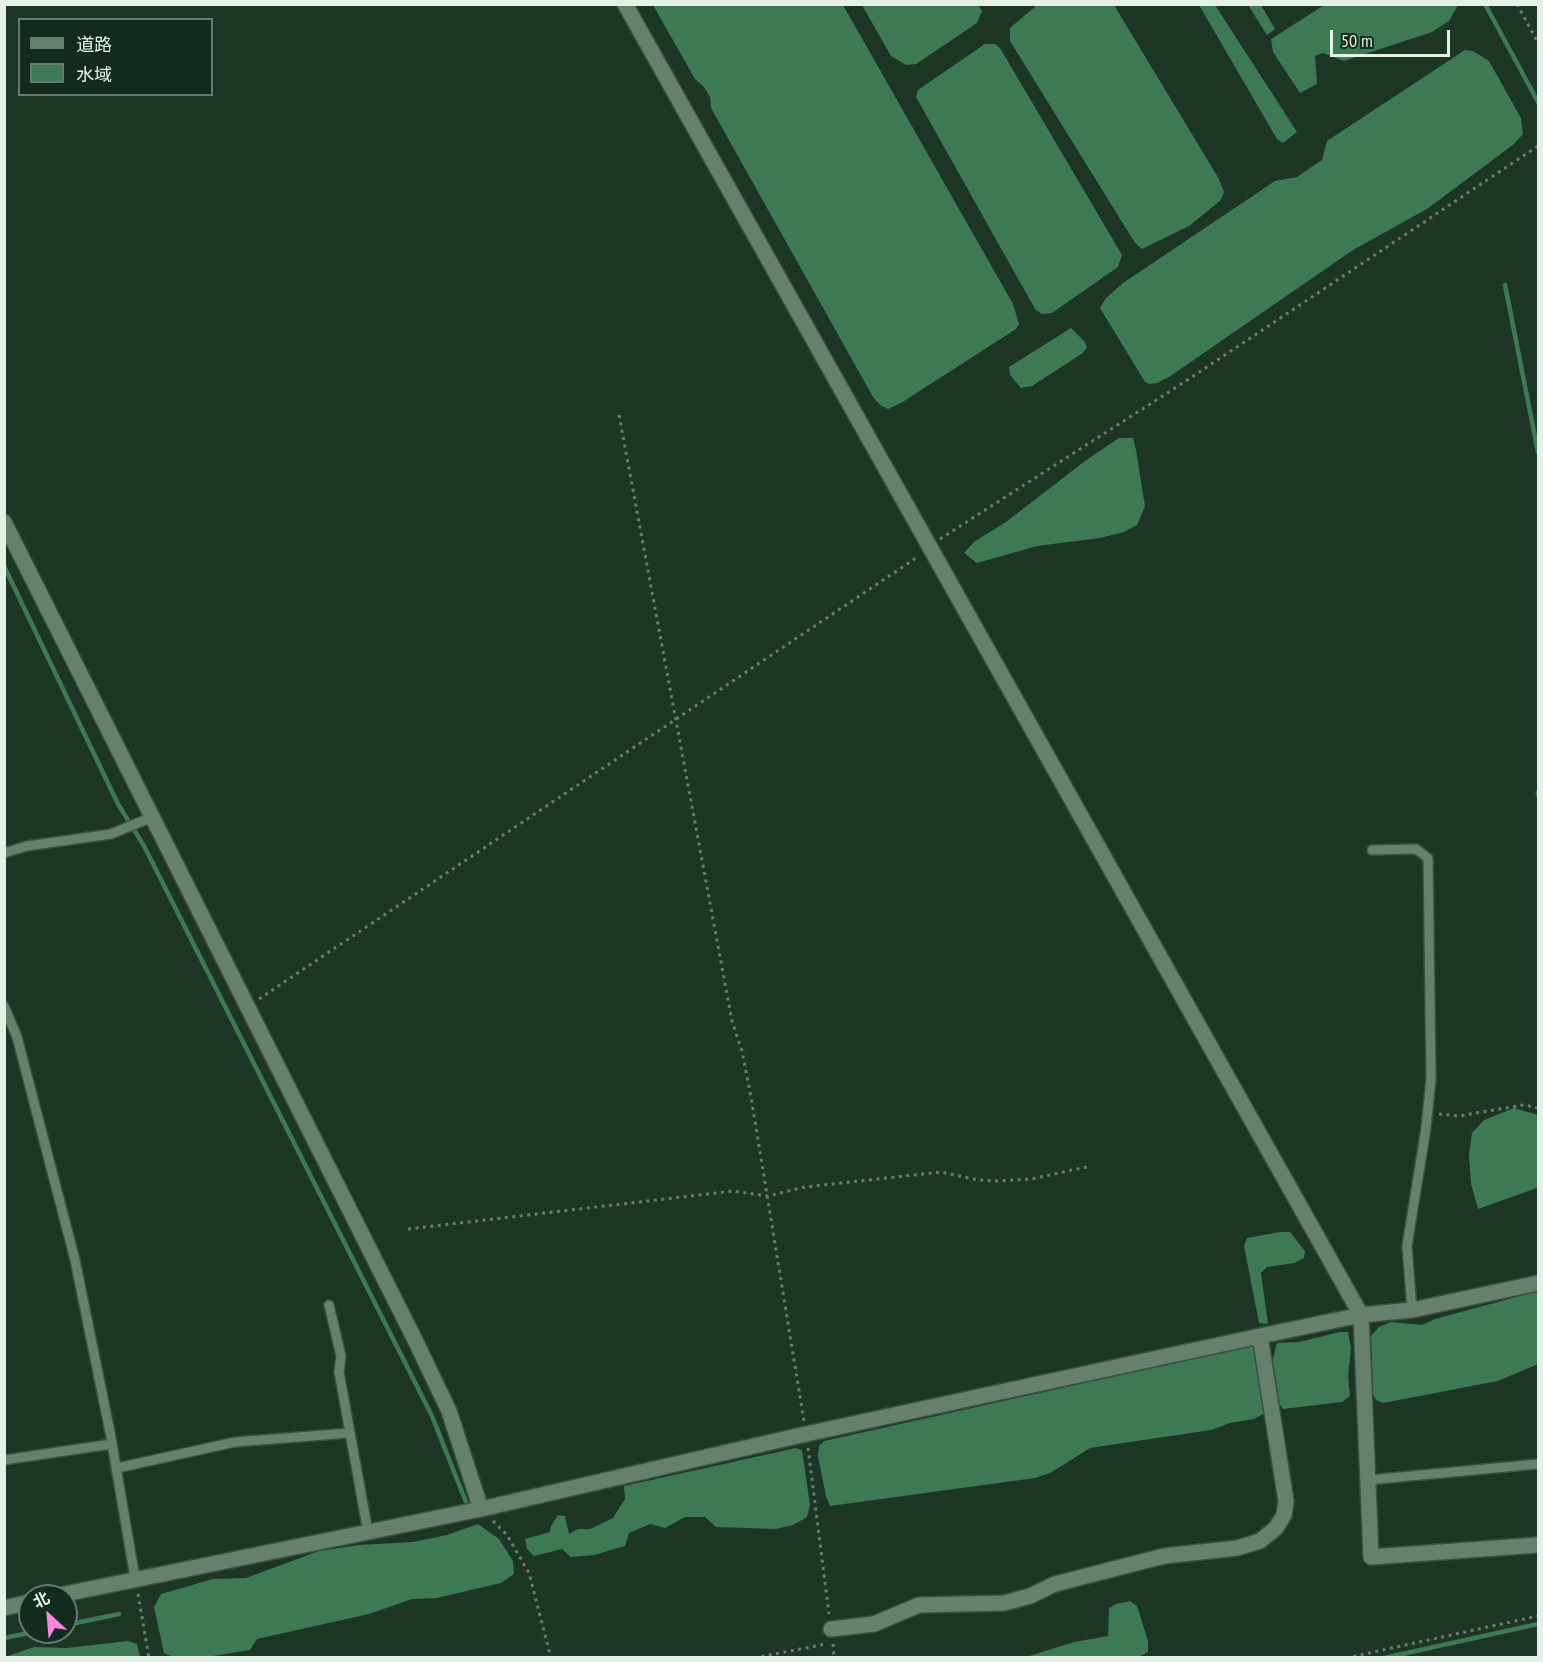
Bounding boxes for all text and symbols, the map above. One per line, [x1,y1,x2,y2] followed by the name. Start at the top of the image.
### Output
[18,18,213,96] legend
[1333,18,1453,56] scale bar
[1341,29,1373,52] text: 50 m
[76,33,112,56] text: 道路
[76,63,112,86] text: 水域
[18,1584,78,1644] north arrow
[29,1587,53,1612] text: 北

